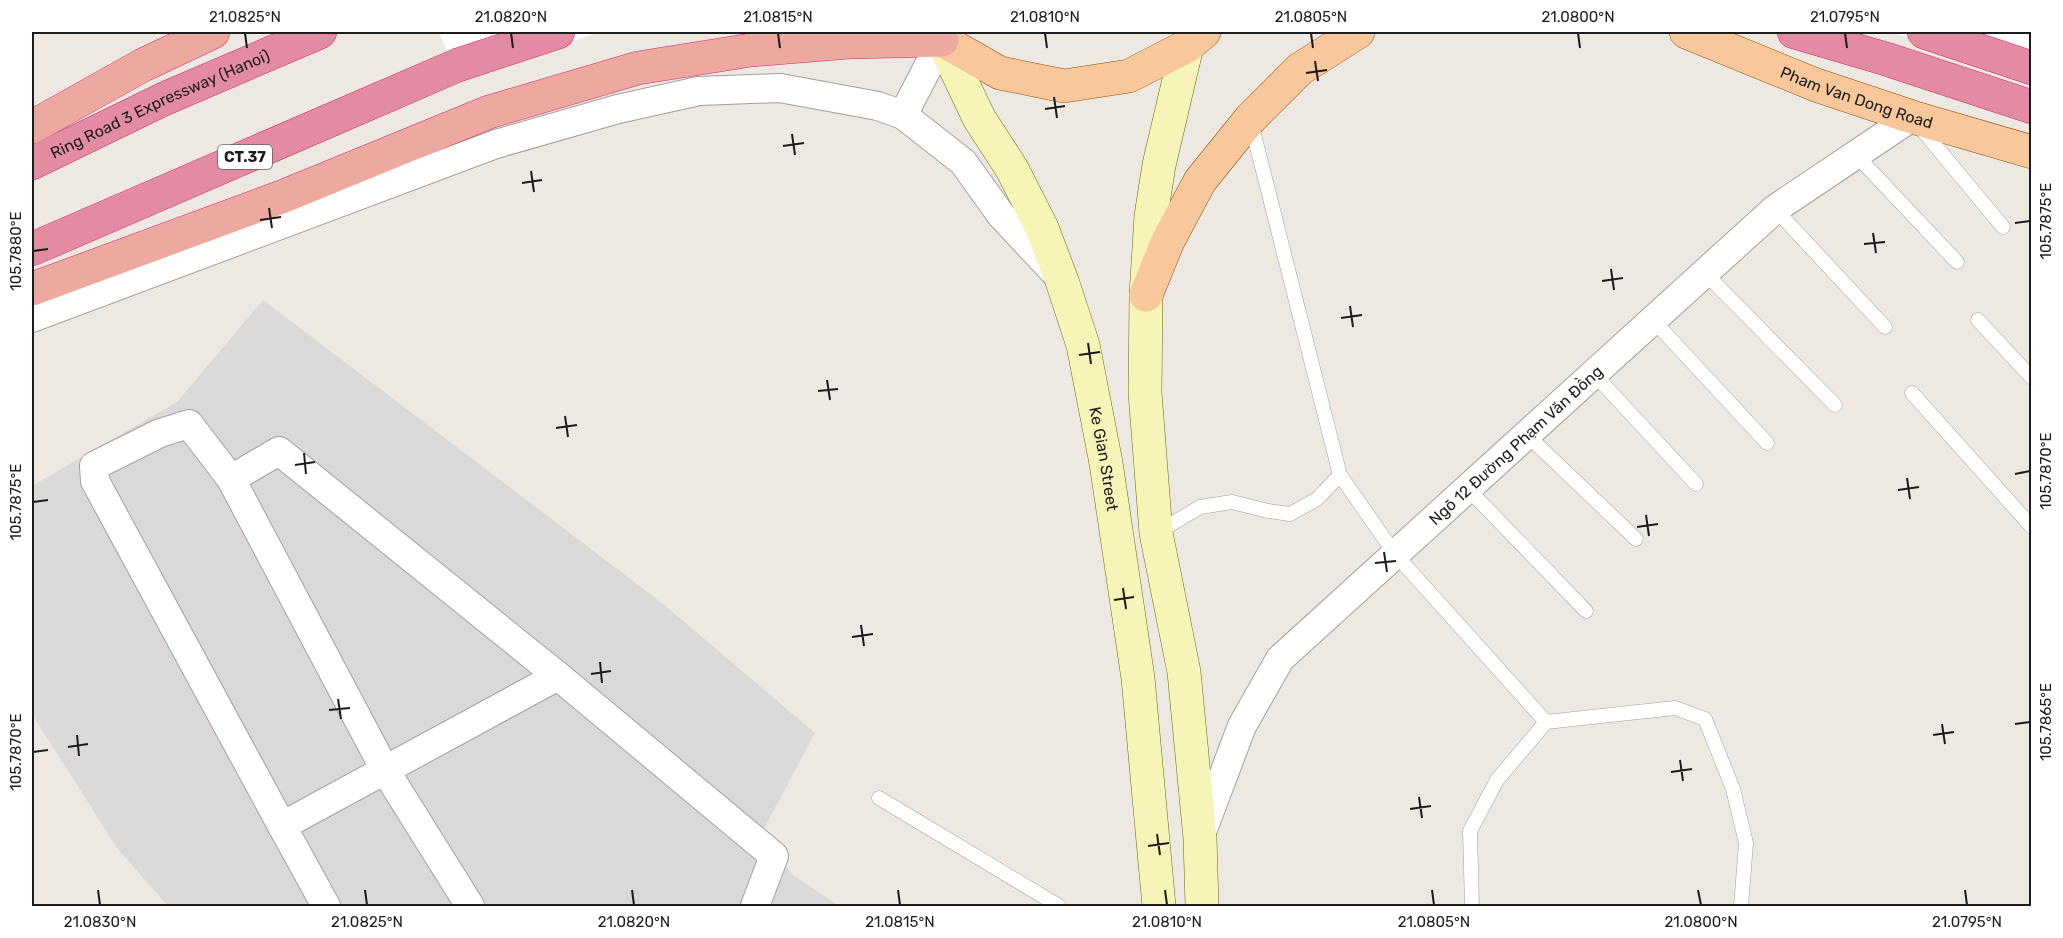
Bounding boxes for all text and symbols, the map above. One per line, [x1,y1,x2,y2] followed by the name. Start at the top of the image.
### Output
[209,8,281,26] text: 21.0825°N
[475,8,547,26] text: 21.0820°N
[743,8,813,26] text: 21.0815°N
[1010,8,1080,26] text: 21.0810°N
[1275,8,1347,26] text: 21.0805°N
[1541,8,1615,26] text: 21.0800°N
[1810,8,1880,26] text: 21.0795°N
[47,46,273,163] street label: Ring Road 3 Expressway (Hanoi)
[1778,63,1935,133] street label: Pham Van Dong Road
[218,145,272,169] road number: CT.37
[2037,183,2055,259] text: 105.7875°E
[7,211,25,291] text: 105.7880°E
[1425,362,1607,529] street label: Ngõ 12 Đường Phạm Văn Đồng
[1085,405,1122,512] street label: Ke Gian Street
[2037,432,2055,510] text: 105.7870°E
[7,464,25,540] text: 105.7875°E
[2037,683,2055,761] text: 105.7865°E
[7,713,25,791] text: 105.7870°E
[64,913,136,931] text: 21.0830°N
[331,913,403,931] text: 21.0825°N
[598,913,670,931] text: 21.0820°N
[865,913,935,931] text: 21.0815°N
[1132,913,1202,931] text: 21.0810°N
[1398,913,1470,931] text: 21.0805°N
[1664,913,1738,931] text: 21.0800°N
[1932,913,2002,931] text: 21.0795°N

